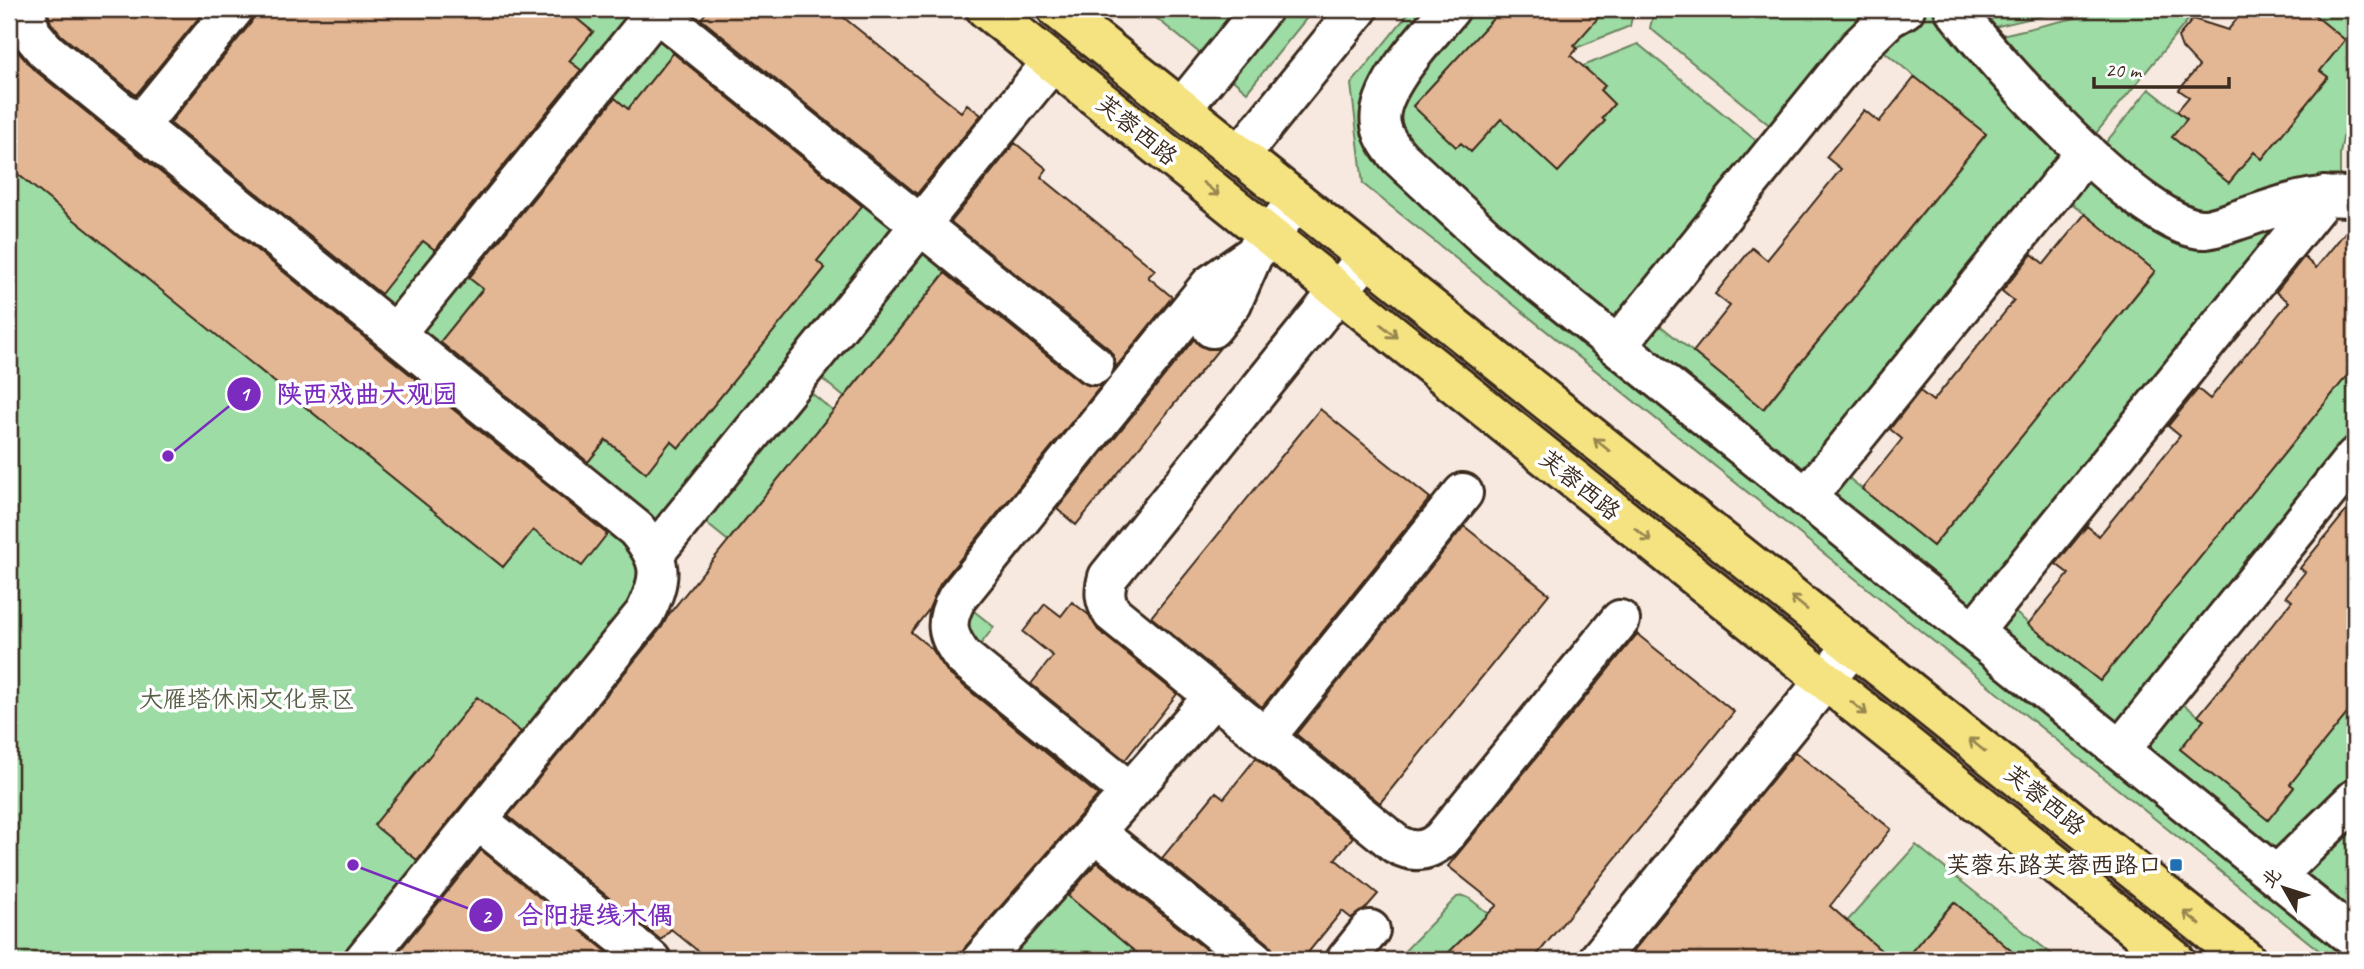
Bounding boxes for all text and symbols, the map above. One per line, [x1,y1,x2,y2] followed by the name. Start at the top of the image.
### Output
[2094,46,2229,90] scale bar
[2105,57,2143,83] text: 20 m
[1090,88,1184,172] street label: 芙蓉西路
[1202,182,1220,197] one-way arrow
[1379,324,1397,339] one-way arrow
[227,371,472,418] callout: 陕西戏曲大观园
[276,378,458,411] text: 陕西戏曲大观园
[239,381,251,407] text: 1
[1594,437,1612,453] one-way arrow
[1533,443,1627,527] street label: 芙蓉西路
[1633,527,1651,542] one-way arrow
[1790,595,1808,610] one-way arrow
[139,684,355,714] park label: 大雁塔休闲文化景区
[1849,700,1867,715] one-way arrow
[1968,737,1986,753] one-way arrow
[1998,758,2092,842] street label: 芙蓉西路
[1946,850,2162,880] place label: 芙蓉东路芙蓉西路口
[2248,853,2318,923] north arrow
[2168,857,2184,873] marker: 芙蓉东路芙蓉西路口
[2256,863,2287,893] text: 北
[468,892,687,939] callout: 合阳提线木偶
[517,899,673,932] text: 合阳提线木偶
[481,903,493,929] text: 2
[2184,910,2202,925] one-way arrow

